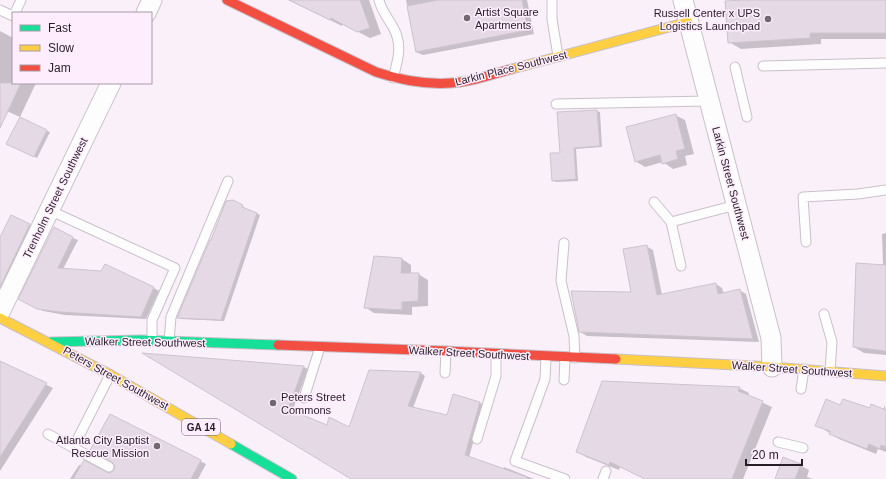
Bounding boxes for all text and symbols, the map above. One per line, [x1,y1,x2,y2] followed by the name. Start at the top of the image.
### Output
[475,6,539,31] place label: Artist Square Apartments
[654,7,760,32] place label: Russell Center x UPS Logistics Launchpad
[12,12,152,84] legend
[462,13,472,23] marker: Artist Square Apartments
[763,14,773,24] marker: Russell Center x UPS Logistics Launchpad
[48,21,72,35] text: Fast
[48,41,74,55] text: Slow
[454,48,568,88] street label: Larkin Place Southwest
[48,61,71,75] text: Jam
[710,125,752,241] street label: Larkin Street Southwest
[20,136,90,260] street label: Trenholm Street Southwest
[85,335,205,349] street label: Walker Street Southwest
[61,344,171,412] street label: Peters Street Southwest
[408,344,530,362] street label: Walker Street Southwest
[731,359,853,379] street label: Walker Street Southwest
[281,391,345,416] place label: Peters Street Commons
[268,398,278,408] marker: Peters Street Commons
[182,419,220,435] road number: GA 14
[56,434,149,459] place label: Atlanta City Baptist Rescue Mission
[152,441,162,451] marker: Atlanta City Baptist Rescue Mission
[746,441,802,467] scale bar
[752,448,779,462] text: 20 m

